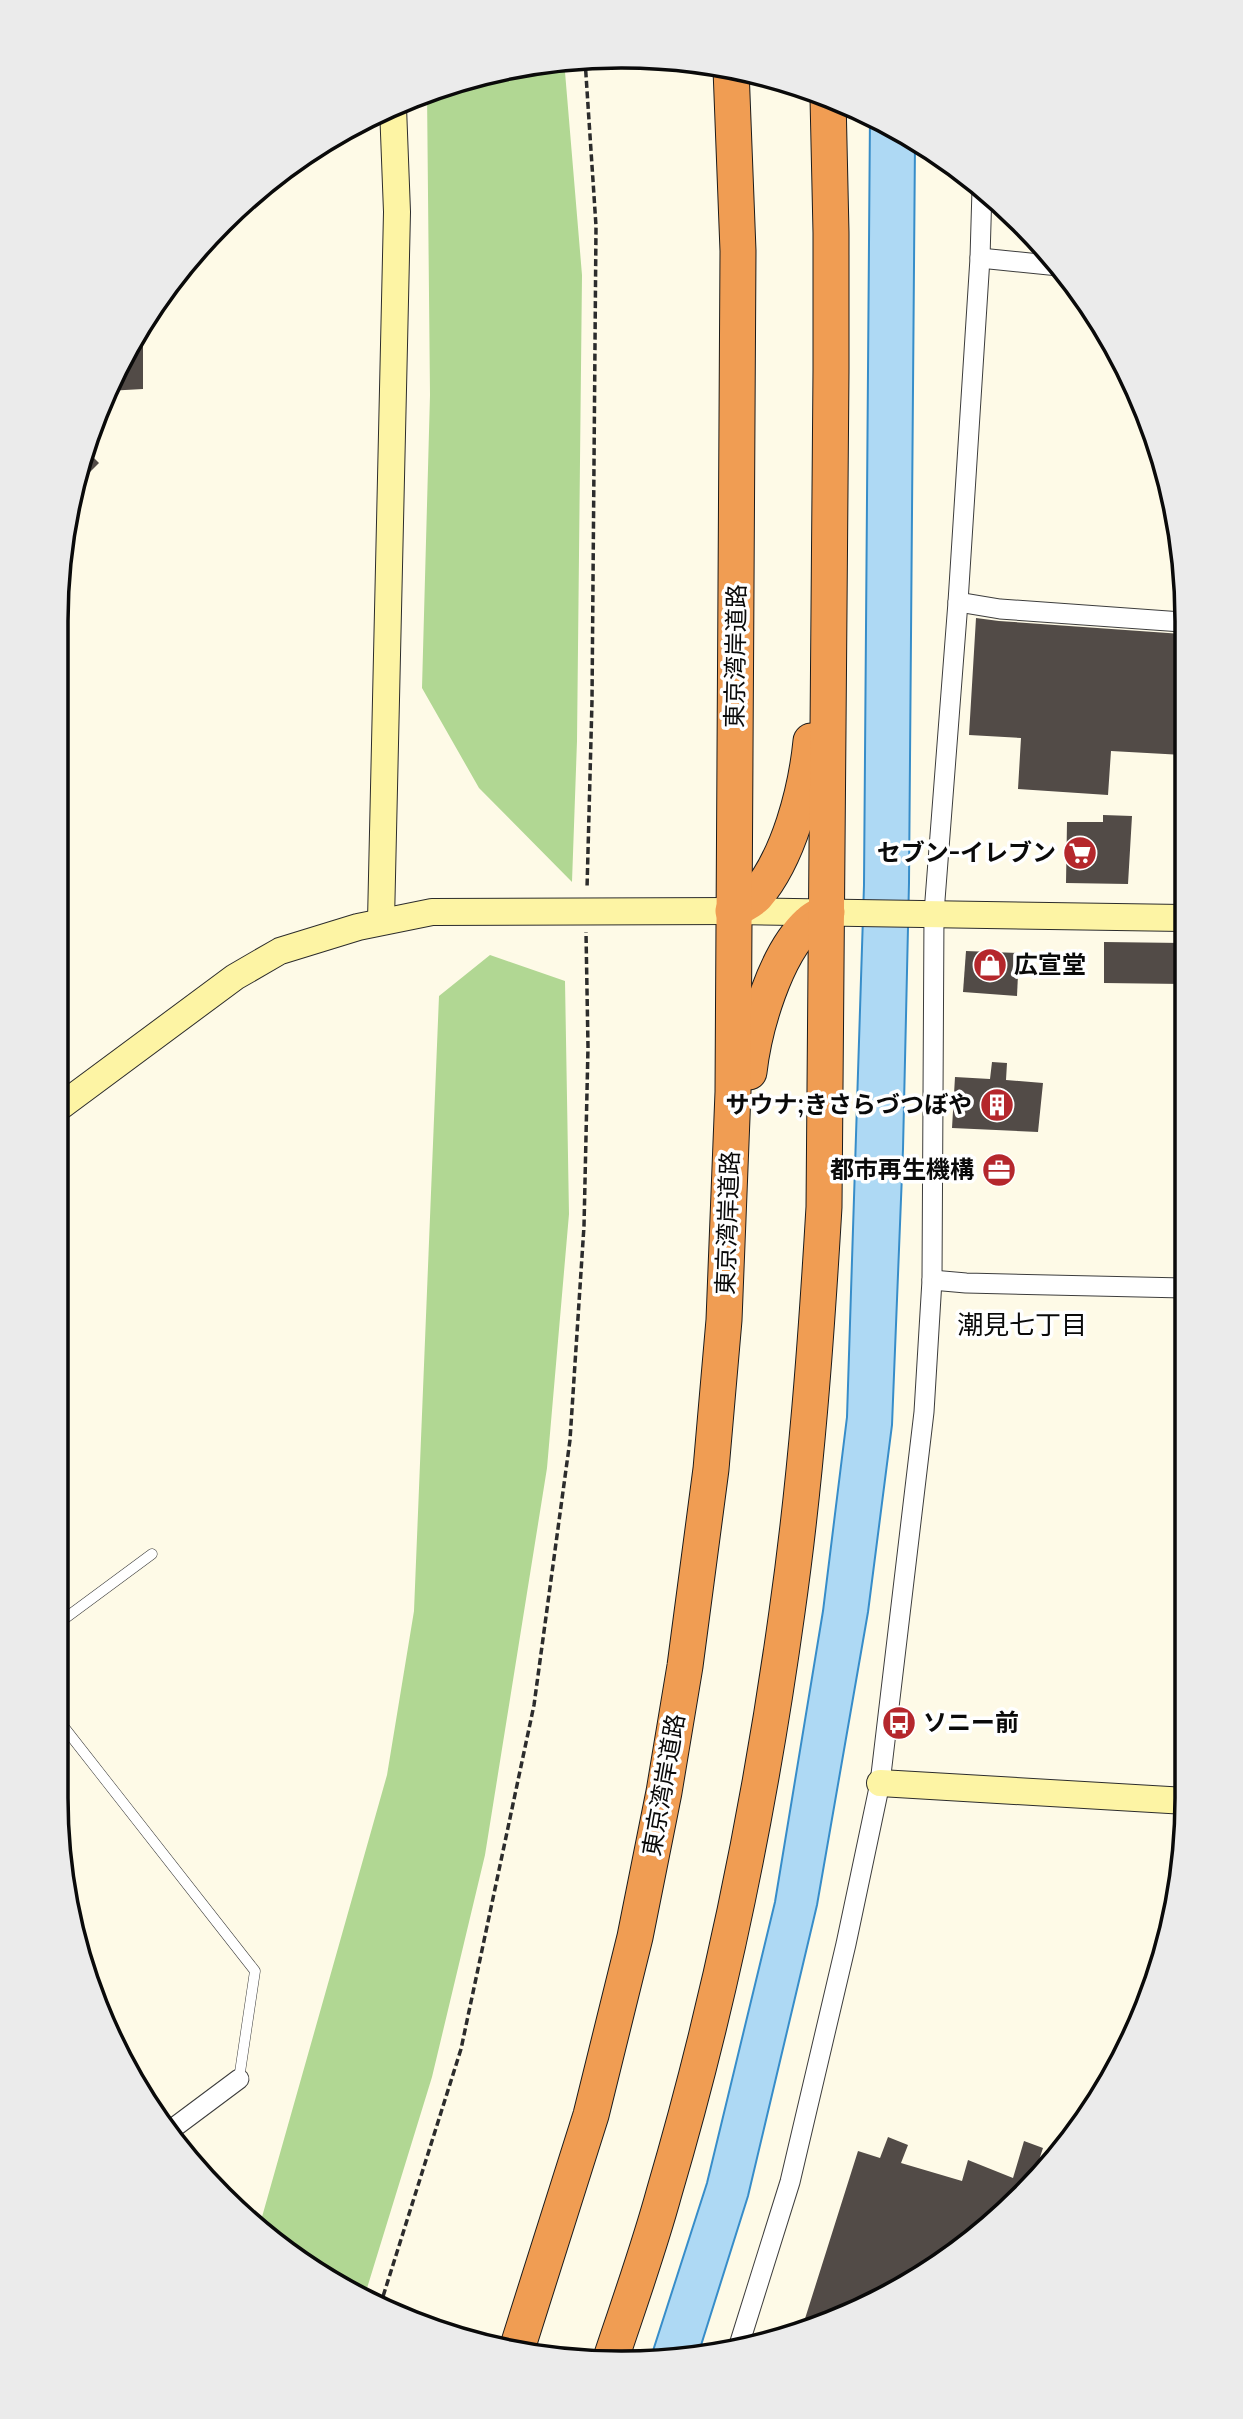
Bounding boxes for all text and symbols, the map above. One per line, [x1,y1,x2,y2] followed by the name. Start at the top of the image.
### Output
[719,584,752,728] street label: 東京湾岸道路
[1061,834,1099,872] supermarket icon: セブン-イレブン
[877,837,1056,868] place label: セブン-イレブン
[971,946,1009,984] shop icon: 広宣堂
[1014,949,1086,980] place label: 広宣堂
[978,1086,1016,1124] building icon: サウナ;きさらづつぼや
[726,1089,972,1120] place label: サウナ;きさらづつぼや
[709,1150,746,1295] street label: 東京湾岸道路
[980,1151,1018,1189] office icon: 都市再生機構
[830,1154,974,1185] place label: 都市再生機構
[957,1308,1087,1341] district label: 潮見七丁目
[880,1704,918,1742] bus stop icon: ソニー前
[923,1707,1019,1738] place label: ソニー前
[636,1711,691,1859] street label: 東京湾岸道路

